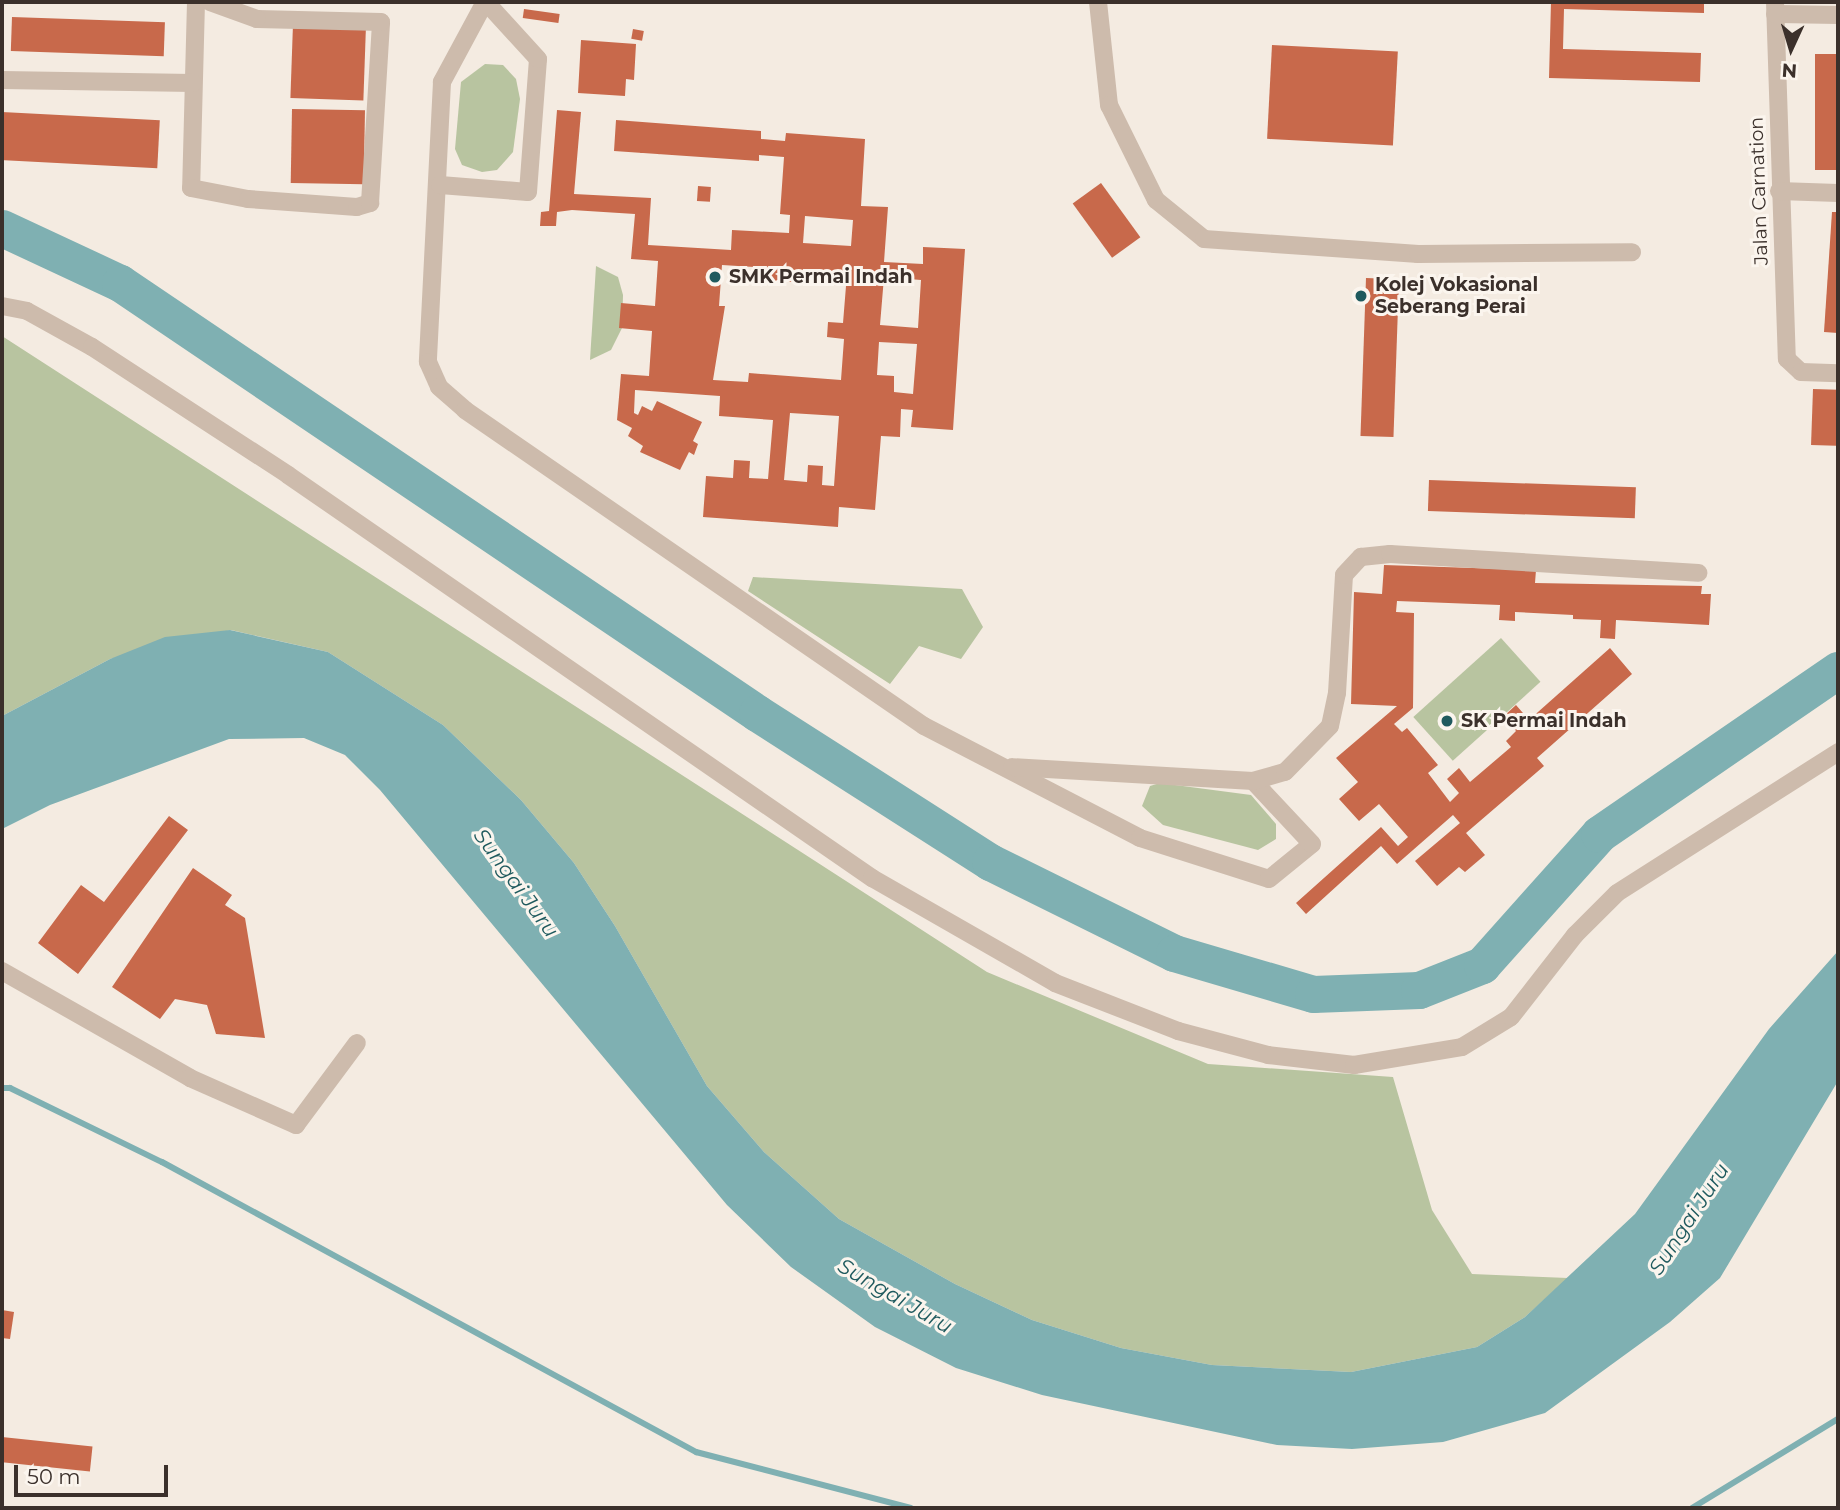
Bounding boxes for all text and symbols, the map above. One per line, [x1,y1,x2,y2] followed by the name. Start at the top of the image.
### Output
[1756,14,1826,84] north arrow
[1781,58,1798,82] text: N
[1745,116,1773,266] street label: Jalan Carnation
[729,266,913,288] place label: SMK Permai Indah
[707,269,723,285] marker: SMK Permai Indah
[1375,274,1538,318] place label: Kolej Vokasional Seberang Perai
[1353,288,1369,304] marker: Kolej Vokasional Seberang Perai
[1461,710,1627,732] place label: SK Permai Indah
[1439,713,1455,729] marker: SK Permai Indah
[468,824,564,942] water label: Sungai Juru
[1644,1159,1734,1279] water label: Sungai Juru
[833,1253,957,1339] water label: Sungai Juru
[18,1450,172,1494] scale bar
[27,1464,81,1489] text: 50 m

